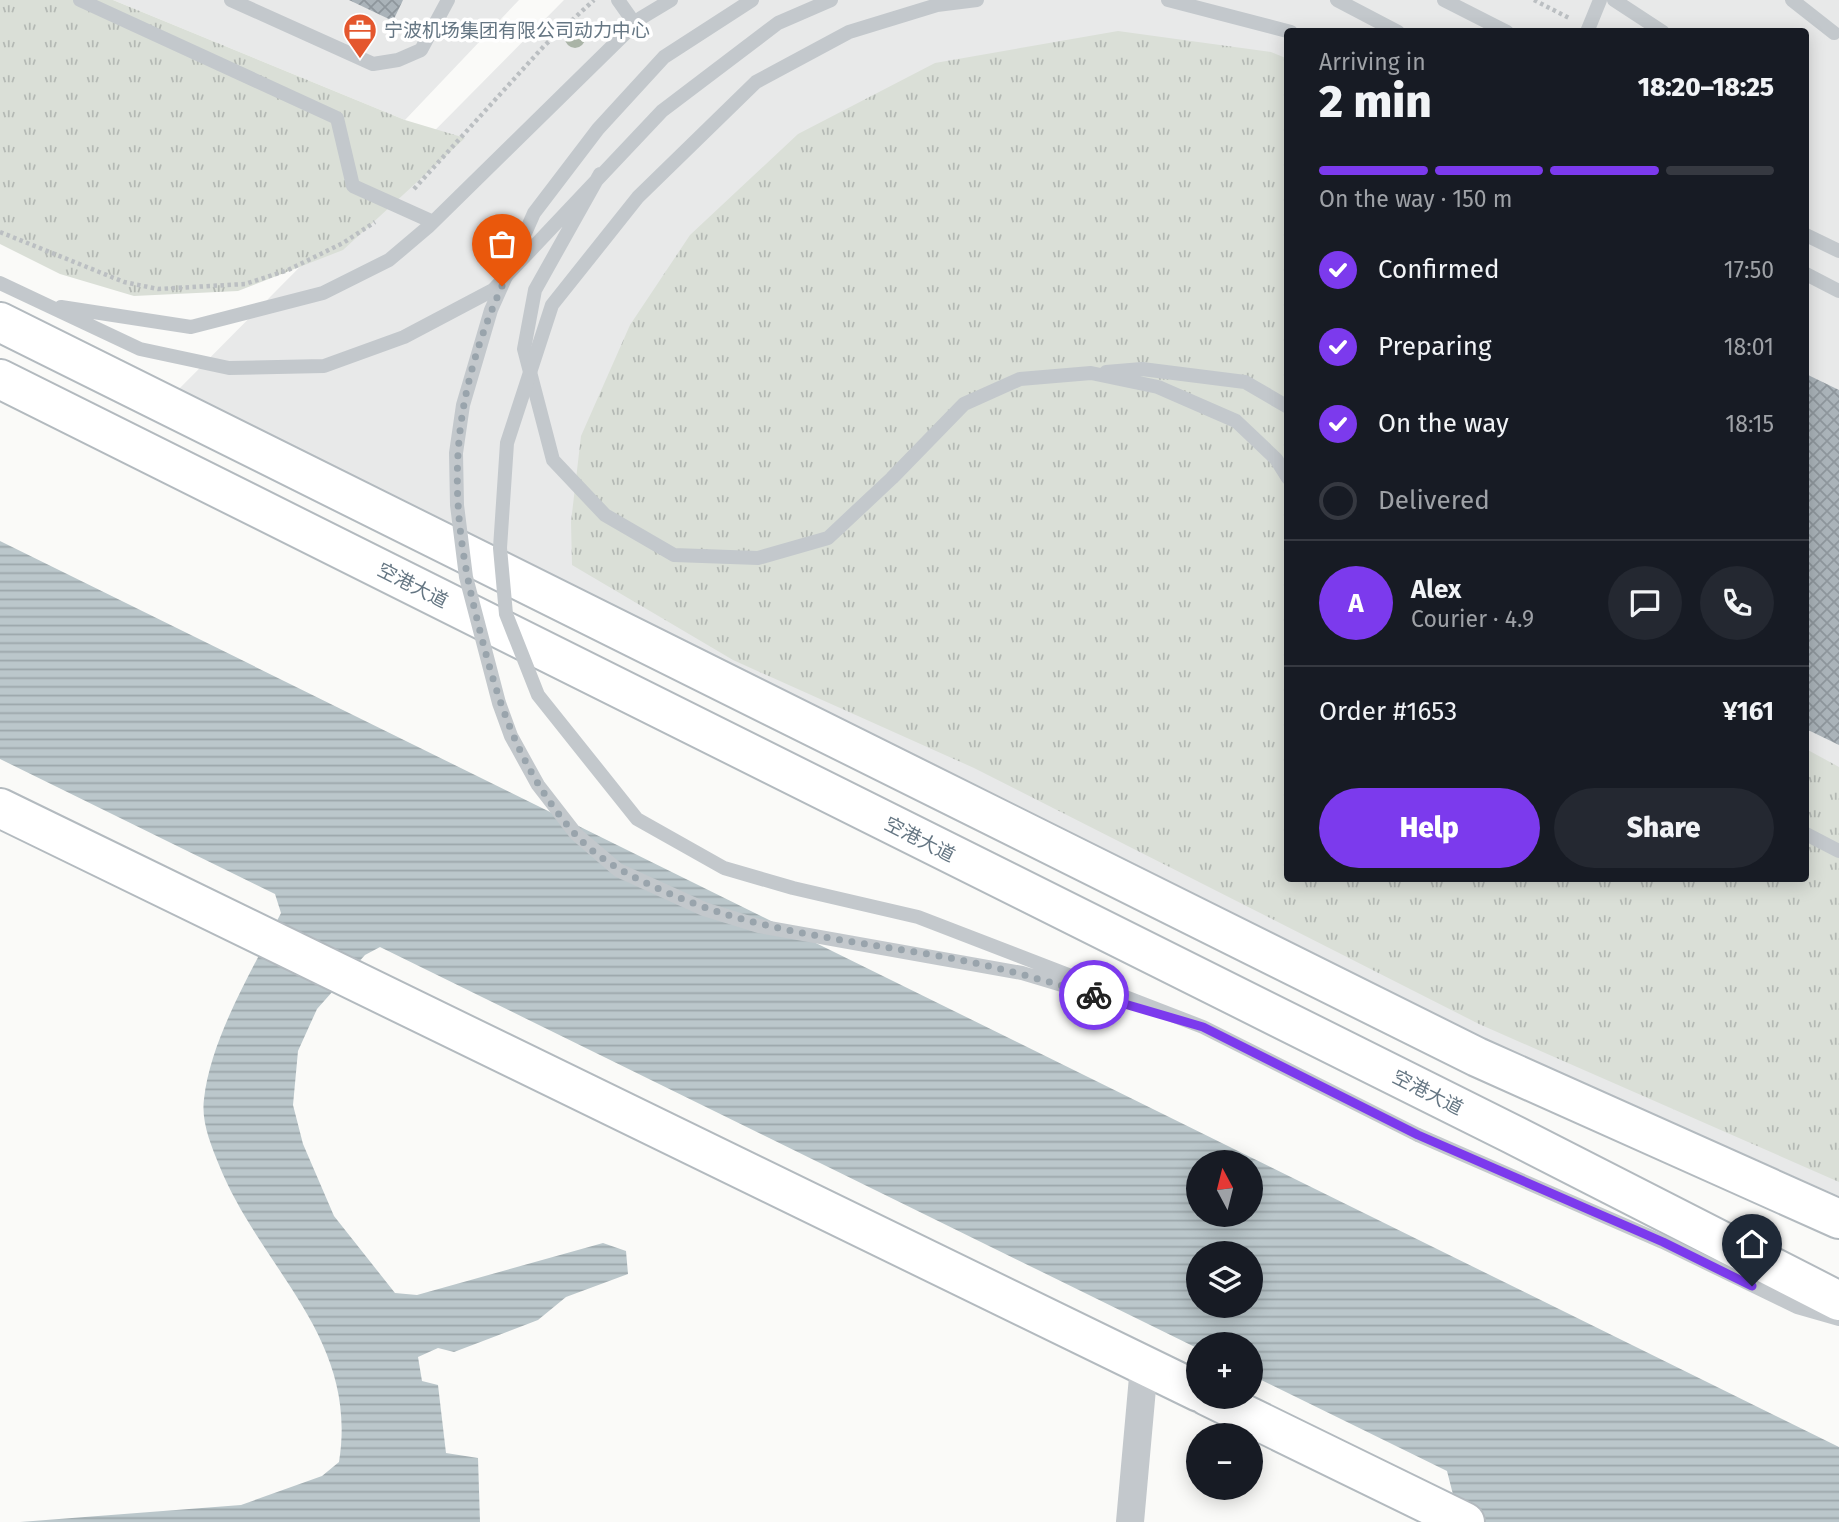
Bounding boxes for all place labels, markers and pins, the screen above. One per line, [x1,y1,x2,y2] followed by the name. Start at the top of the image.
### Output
[341,11,379,60] office icon: 宁波机场集团有限公司动力中心
[384,19,650,42] place label: 宁波机场集团有限公司动力中心
[472,214,532,286] pin
[1722,1214,1782,1286] pin

